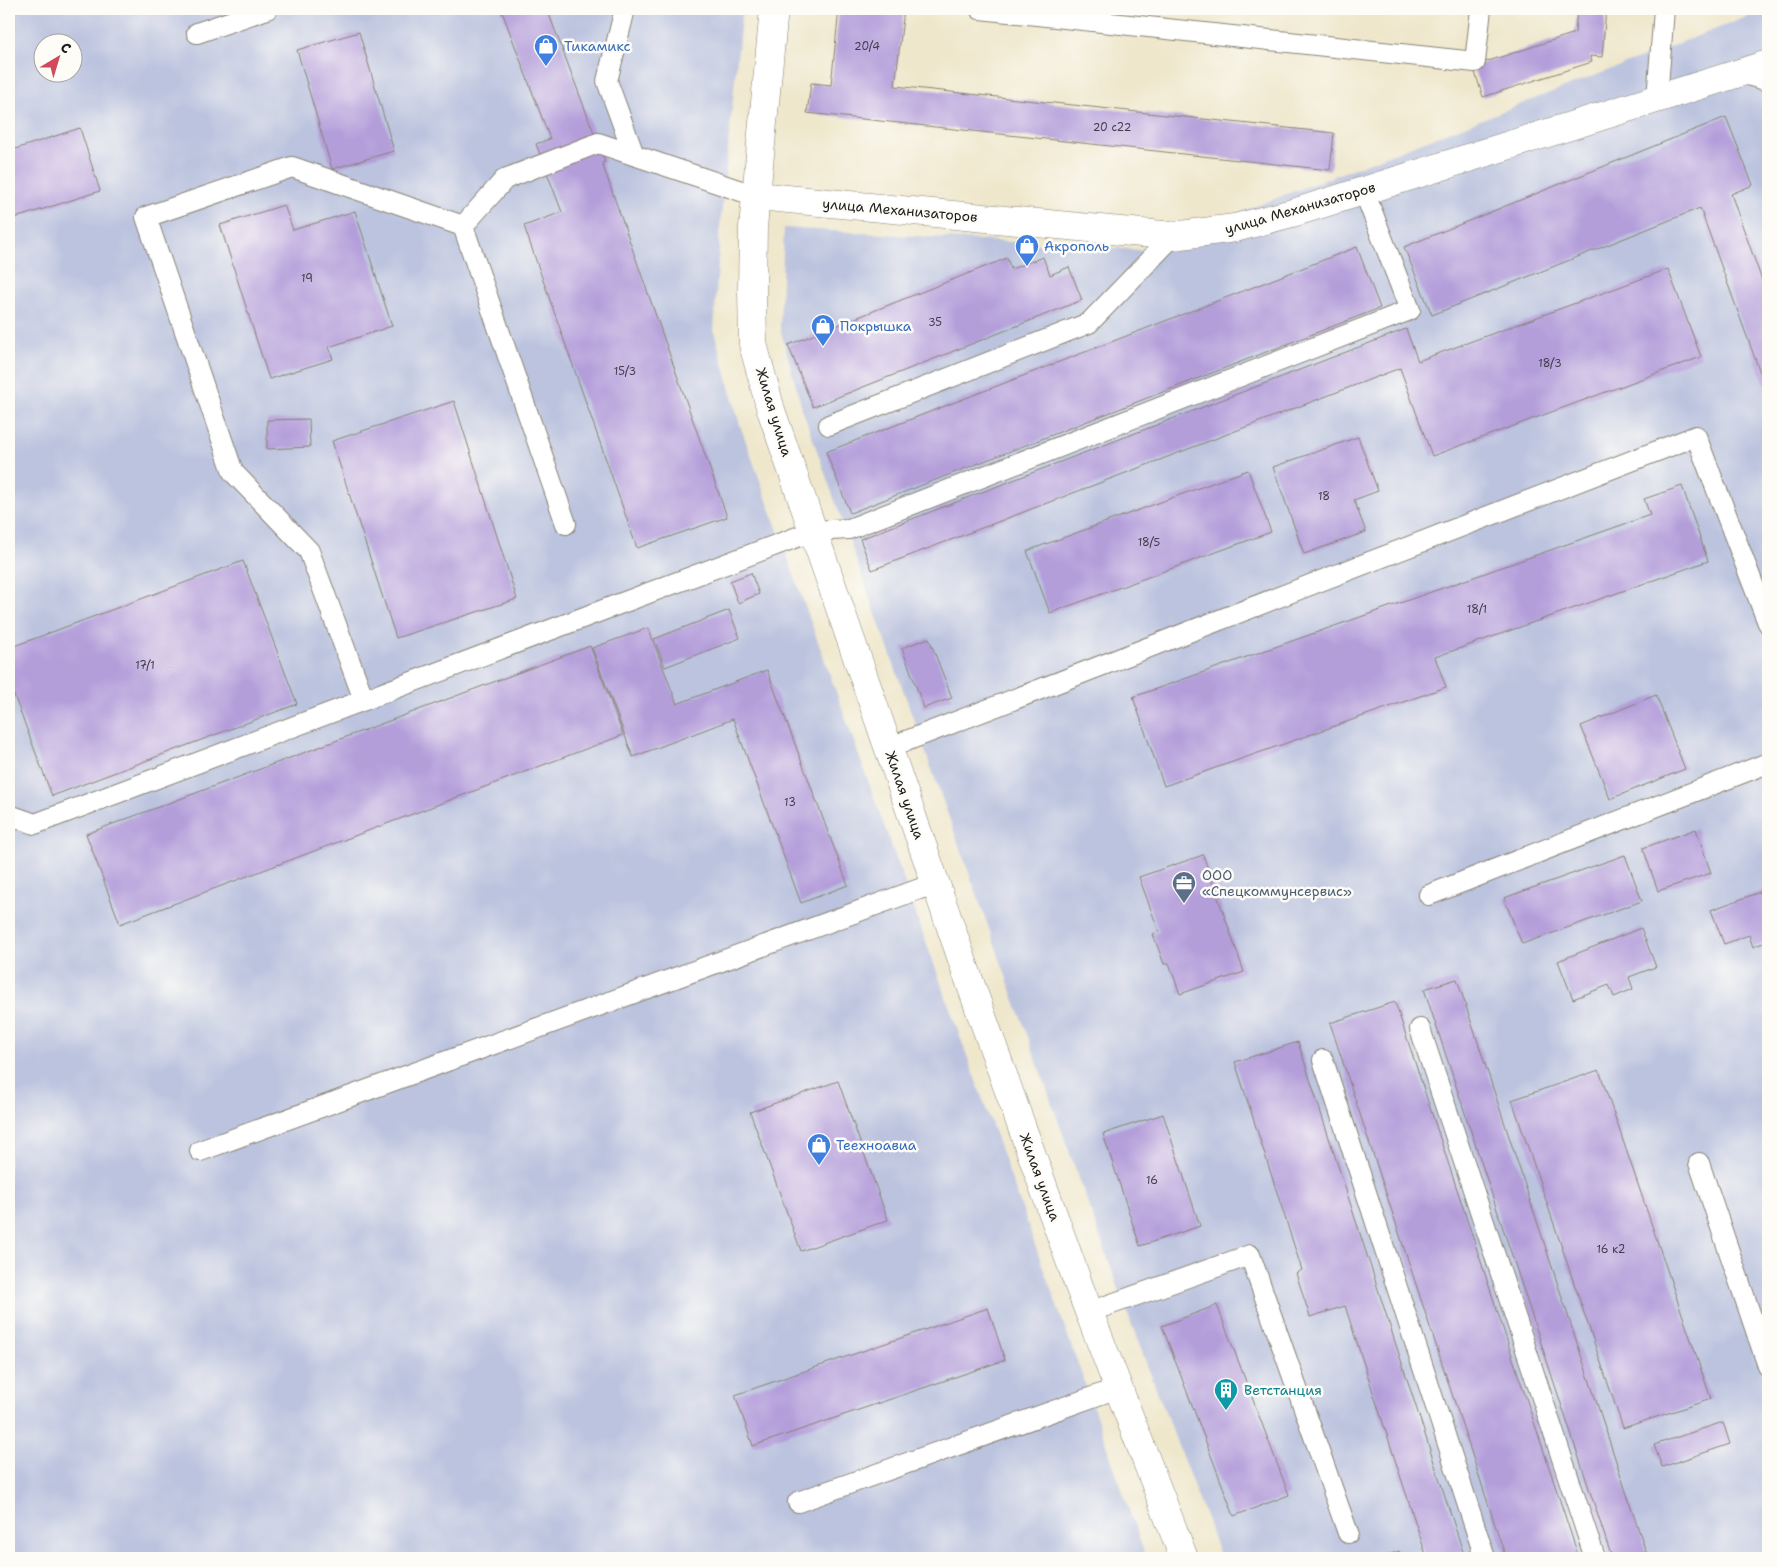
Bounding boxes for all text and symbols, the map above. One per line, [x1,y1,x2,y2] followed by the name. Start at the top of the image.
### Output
[32,32,82,82] north arrow
[533,33,559,67] shop icon: Тикамикс
[564,37,631,55] place label: Тикамикс
[57,38,75,57] text: С
[854,39,880,54] house number: 20/4
[1093,120,1131,135] house number: 20 с22
[1223,178,1377,238] street label: улица Механизаторов
[822,194,978,226] street label: улица Механизаторов
[1014,233,1040,267] shop icon: Акрополь
[1044,237,1109,255] place label: Акрополь
[301,271,313,286] house number: 19
[810,313,836,347] shop icon: Покрышка
[928,315,942,330] house number: 35
[840,317,912,335] place label: Покрышка
[1538,356,1562,371] house number: 18/3
[614,364,636,379] house number: 15/3
[752,365,796,459] street label: Жилая улица
[1318,489,1330,504] house number: 18
[1138,535,1161,550] house number: 18/5
[1467,602,1487,617] house number: 18/1
[135,658,155,673] house number: 17/1
[881,748,929,842] street label: Жилая улица
[784,795,796,810] house number: 13
[1202,866,1352,900] place label: ООО «Спецкоммунсервис»
[1171,870,1197,904] office icon: ООО «Спецкоммунсервис»
[1016,1130,1064,1224] street label: Жилая улица
[806,1132,832,1166] shop icon: Теехноавиа
[836,1136,917,1154] place label: Теехноавиа
[1146,1173,1158,1188] house number: 16
[1597,1242,1625,1257] house number: 16 к2
[1213,1377,1239,1411] building icon: Ветстанция
[1244,1381,1322,1399] place label: Ветстанция

